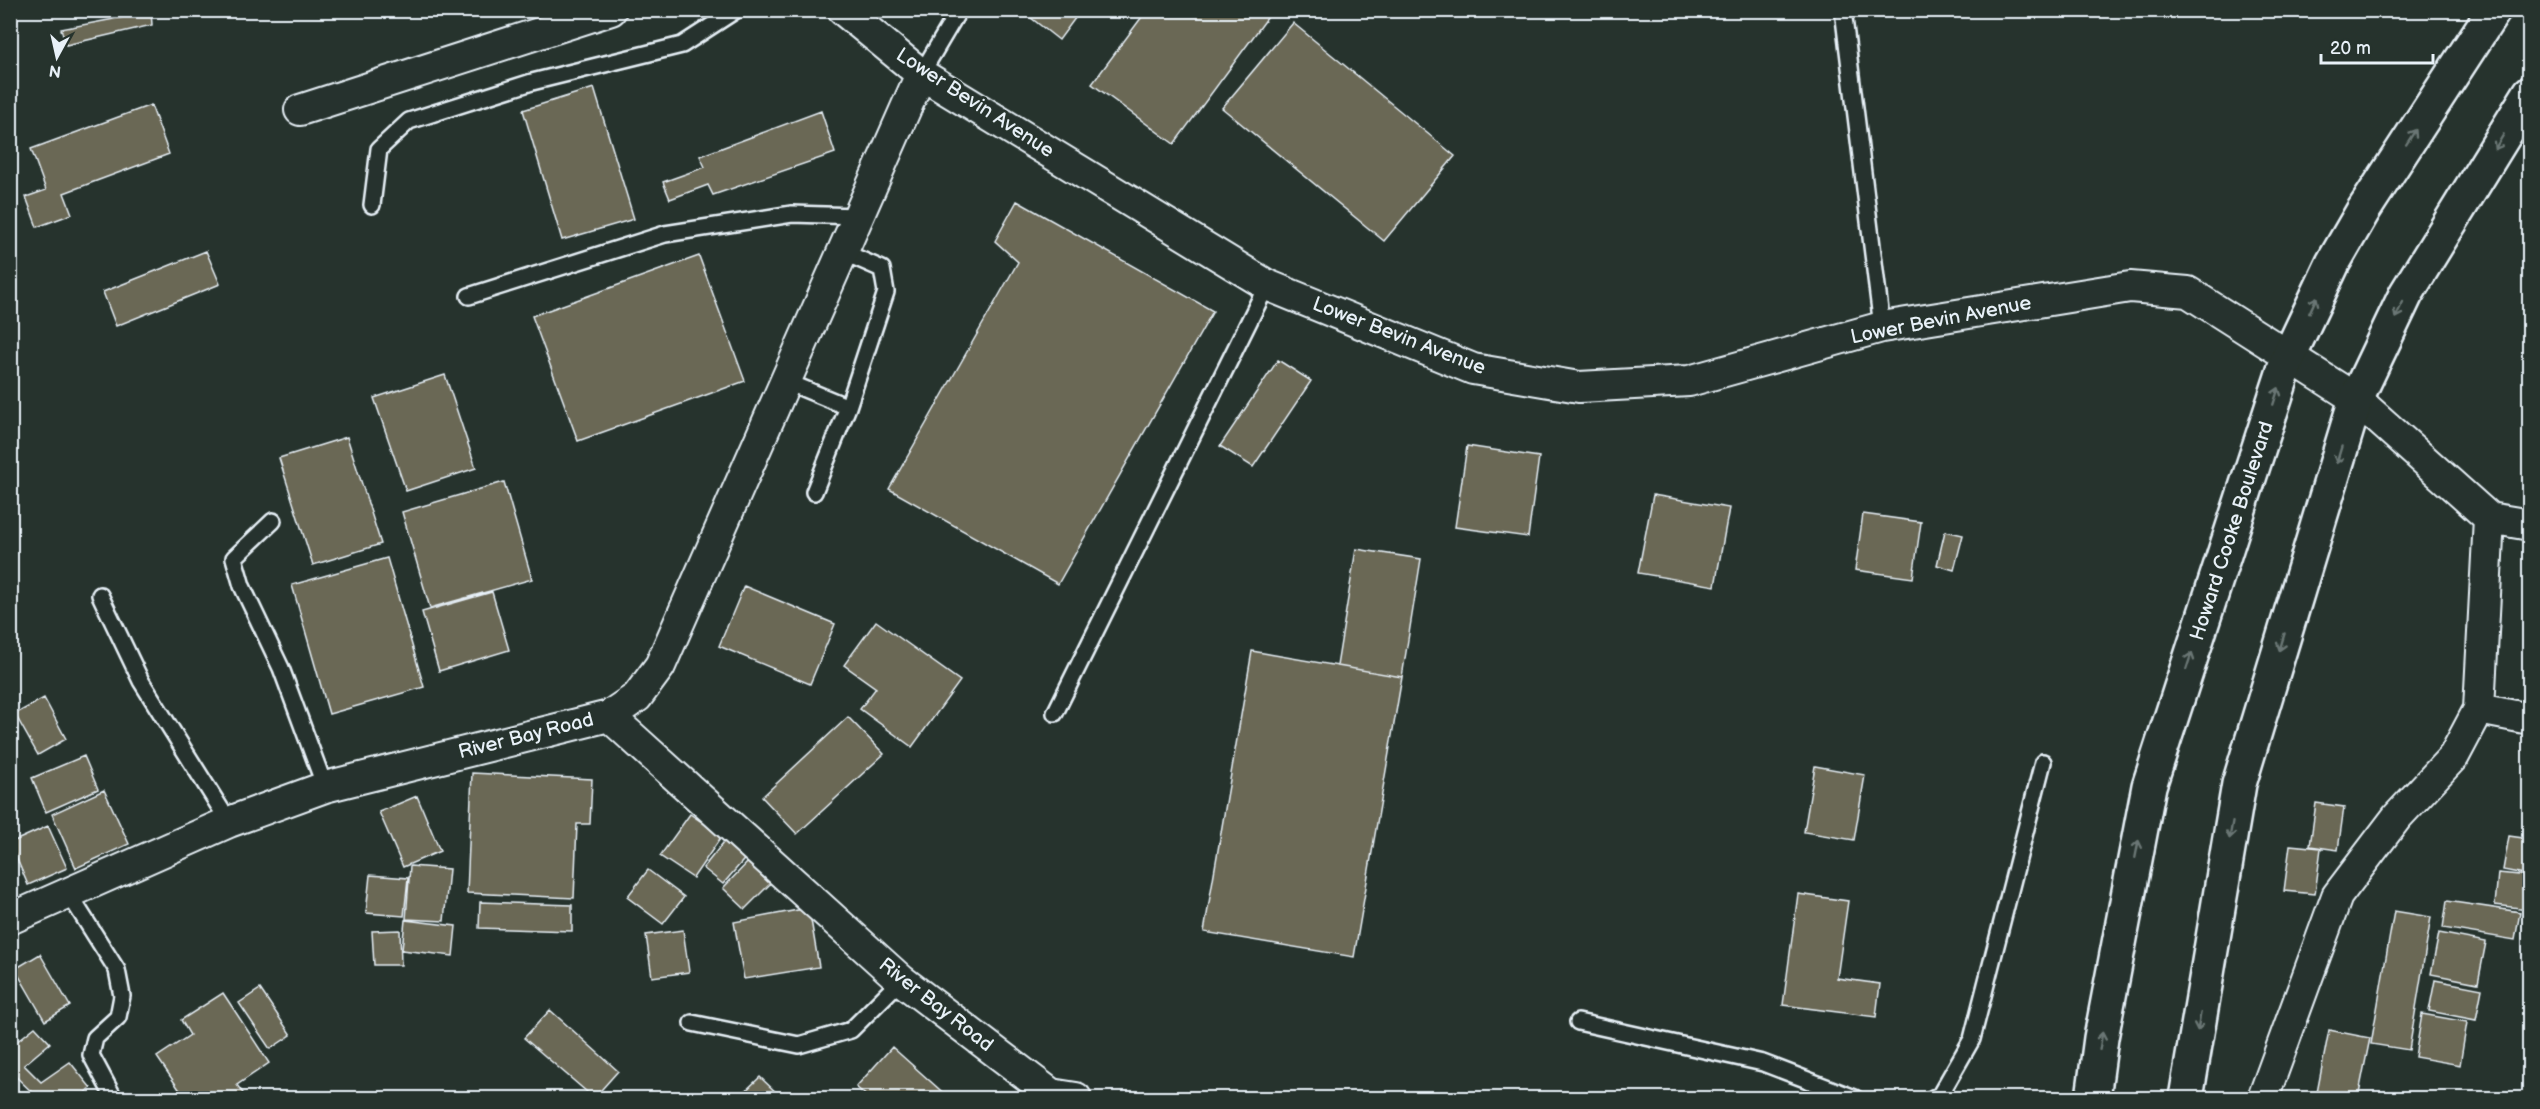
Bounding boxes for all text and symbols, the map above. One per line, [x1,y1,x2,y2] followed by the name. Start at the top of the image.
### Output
[27,27,87,87] north arrow
[2321,27,2434,65] scale bar
[2330,38,2371,59] text: 20 m
[892,43,1059,163] street label: Lower Bevin Avenue
[48,60,62,81] text: N
[2405,129,2417,146] one-way arrow
[2493,133,2505,150] one-way arrow
[1849,291,2033,349] street label: Lower Bevin Avenue
[1309,292,1489,380] street label: Lower Bevin Avenue
[2308,297,2320,315] one-way arrow
[2392,300,2404,318] one-way arrow
[2271,387,2282,406] one-way arrow
[2185,418,2279,644] street label: Howard Cooke Boulevard
[2333,445,2344,464] one-way arrow
[2276,632,2287,651] one-way arrow
[2185,652,2196,671] one-way arrow
[456,708,596,764] street label: River Bay Road
[2226,819,2237,839] one-way arrow
[2132,840,2143,859] one-way arrow
[874,953,998,1057] street label: River Bay Road
[2193,1012,2204,1031] one-way arrow
[2095,1031,2106,1051] one-way arrow

